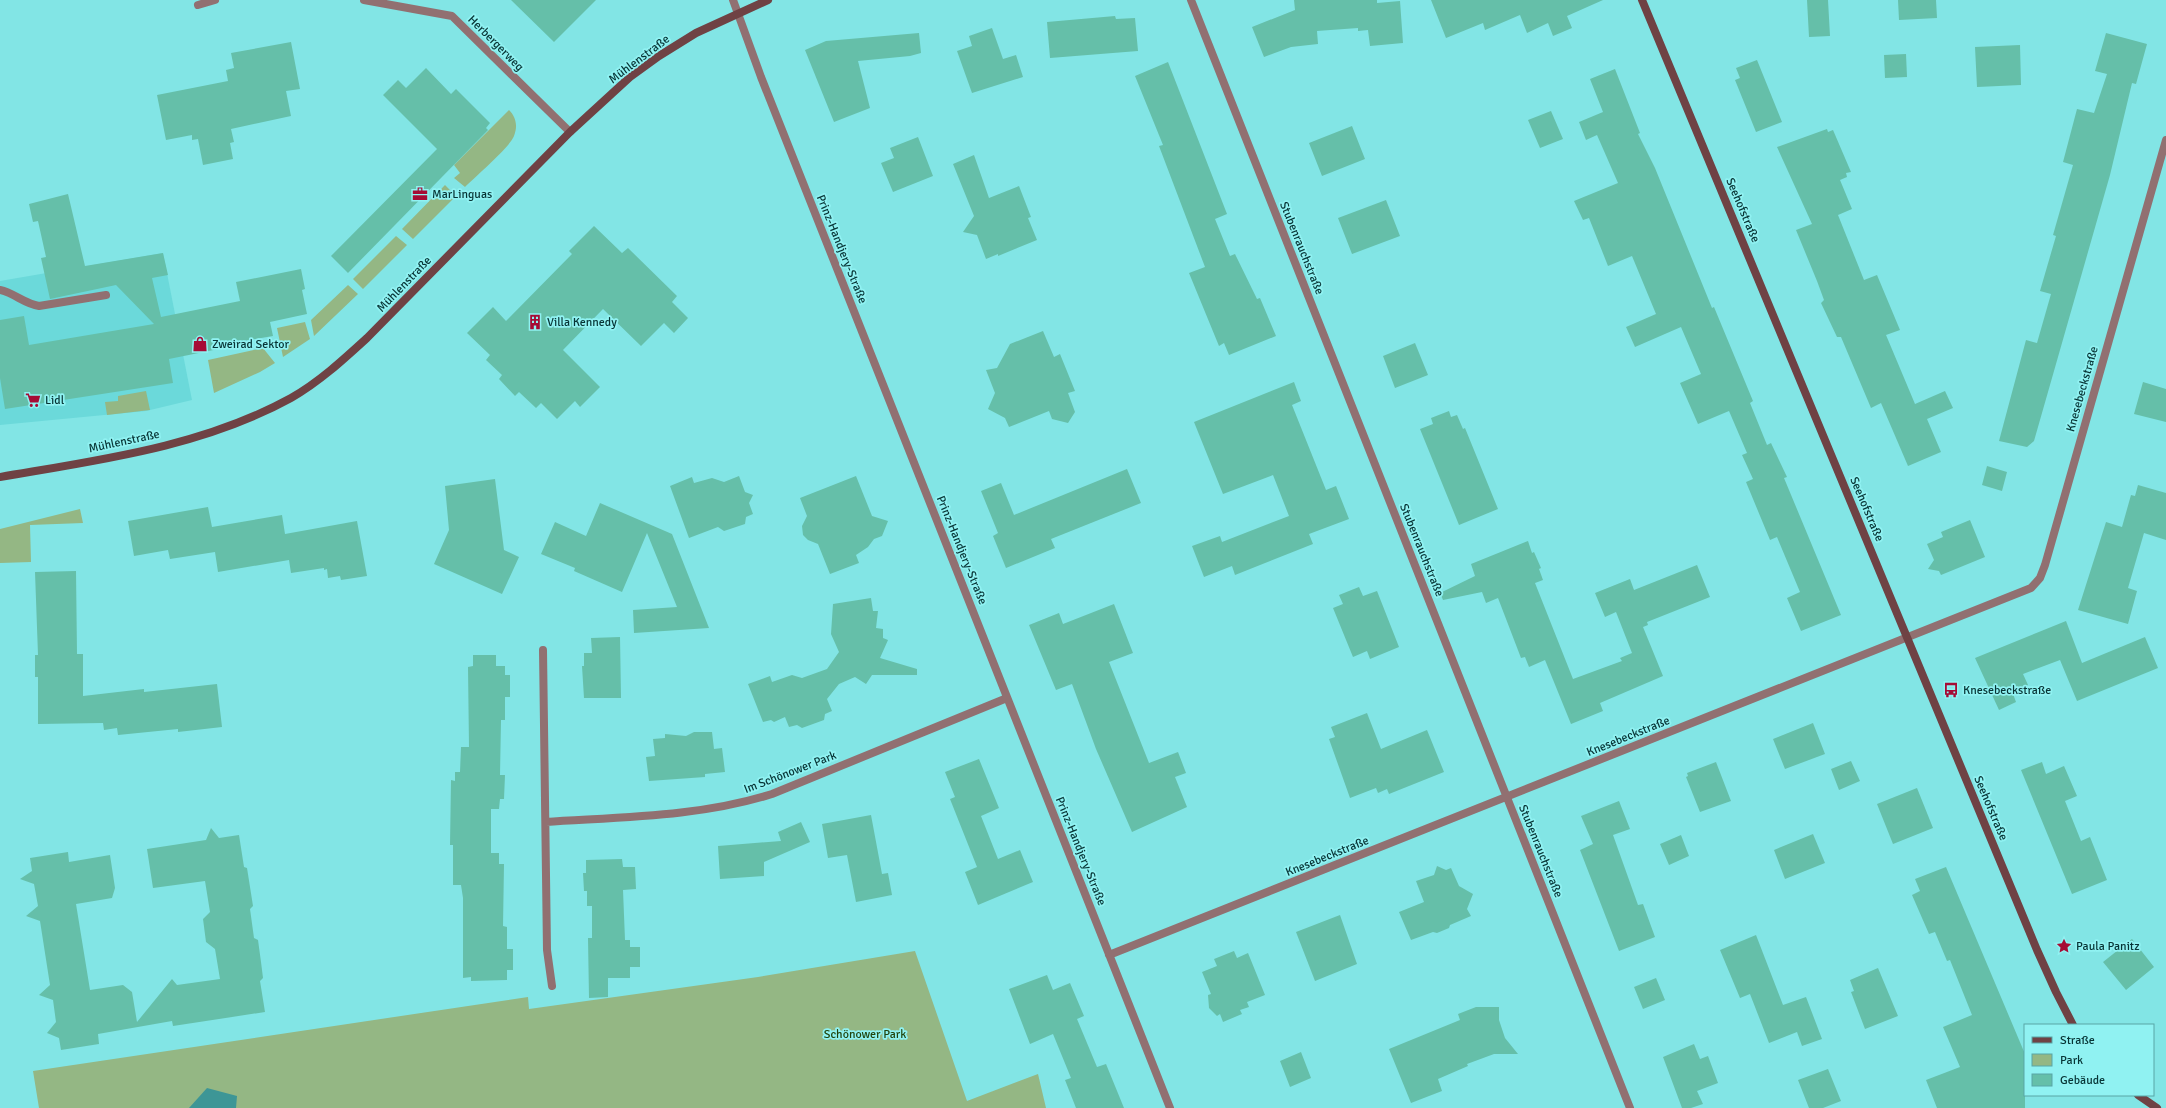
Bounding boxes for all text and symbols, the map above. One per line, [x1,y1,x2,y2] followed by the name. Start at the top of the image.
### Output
[465,12,527,74] street label: Herbergerweg
[606,32,673,87] street label: Mühlenstraße
[1722,176,1763,245] street label: Seehofstraße
[411,185,429,203] office icon: MarLinguas
[432,187,492,202] place label: MarLinguas
[813,193,870,306] street label: Prinz-Handjery-Straße
[1276,200,1327,297] street label: Stubenrauchstraße
[374,253,435,316] street label: Mühlenstraße
[526,313,544,331] building icon: Villa Kennedy
[547,315,617,330] place label: Villa Kennedy
[191,335,209,353] shop icon: Zweirad Sektor
[212,337,289,352] place label: Zweirad Sektor
[2063,345,2102,434] street label: Knesebeckstraße
[24,391,42,409] supermarket icon: Lidl
[45,393,65,408] place label: Lidl
[87,427,161,456] street label: Mühlenstraße
[1846,475,1887,544] street label: Seehofstraße
[933,494,990,607] street label: Prinz-Handjery-Straße
[1396,502,1447,599] street label: Stubenrauchstraße
[1942,681,1960,699] bus stop icon: Knesebeckstraße
[1963,683,2051,698] place label: Knesebeckstraße
[1584,713,1672,760] street label: Knesebeckstraße
[742,748,839,797] street label: Im Schönower Park
[1970,774,2011,843] street label: Seehofstraße
[1052,795,1109,908] street label: Prinz-Handjery-Straße
[1515,803,1566,900] street label: Stubenrauchstraße
[1283,833,1371,880] street label: Knesebeckstraße
[2055,937,2073,955] place icon: Paula Panitz
[2076,939,2140,954] place label: Paula Panitz
[2024,1024,2154,1096] legend
[824,1027,906,1042] park label: Schönower Park
[2060,1033,2095,1048] text: Straße
[2060,1053,2083,1068] text: Park
[2060,1073,2105,1088] text: Gebäude

